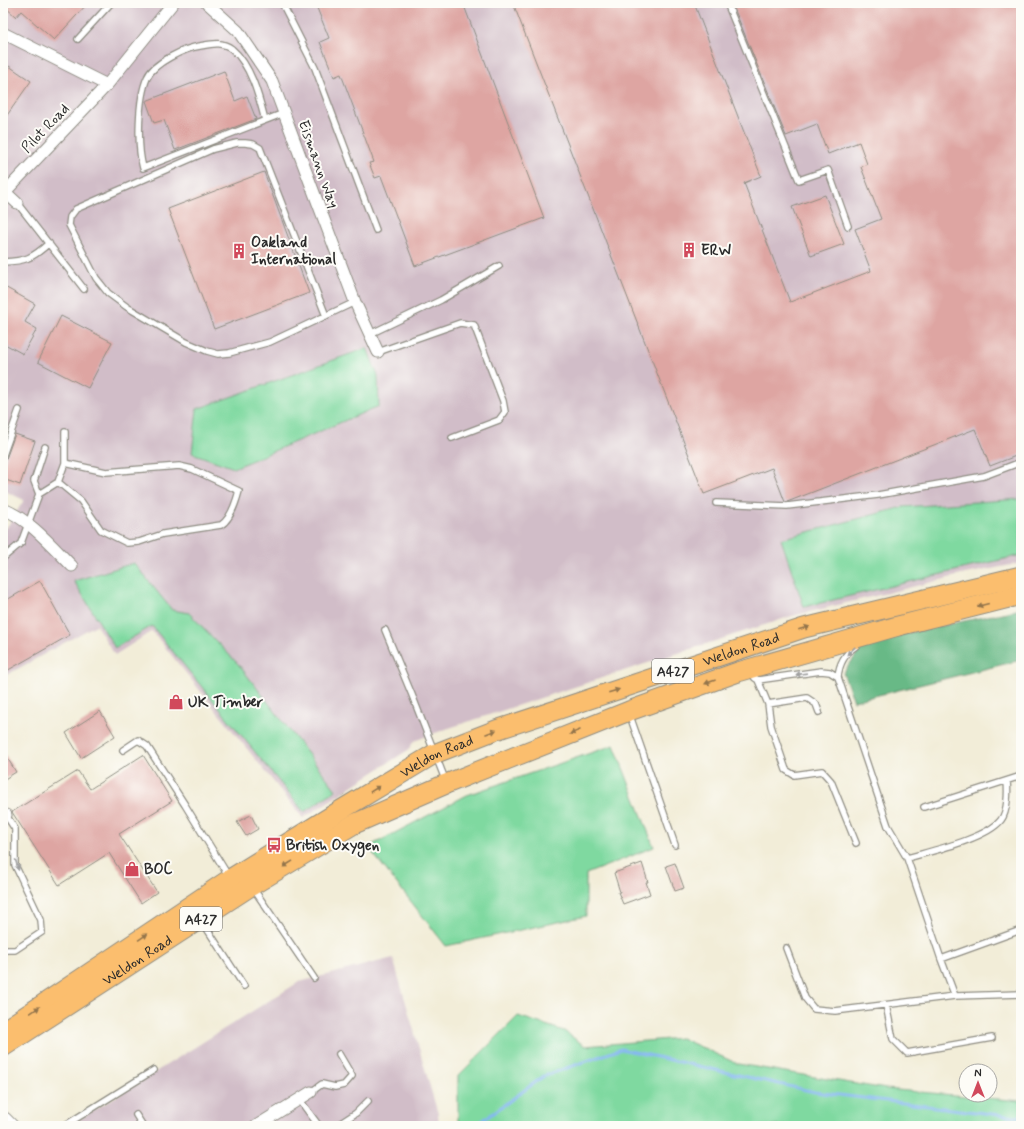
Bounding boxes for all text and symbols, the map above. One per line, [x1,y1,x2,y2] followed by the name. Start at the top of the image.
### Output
[17,100,74,158] street label: Pilot Road
[293,118,343,211] street label: Eismann Way
[251,233,336,270] place label: Oakland International
[680,241,698,259] building icon: ERW
[701,241,732,261] place label: ERW
[230,242,248,260] building icon: Oakland International
[977,602,989,608] one-way arrow
[798,625,810,631] one-way arrow
[700,628,782,672] street label: Weldon Road
[846,646,856,655] one-way arrow
[652,659,694,683] road number: A427
[795,671,807,677] one-way arrow
[703,679,715,685] one-way arrow
[609,687,621,693] one-way arrow
[167,693,185,711] shop icon: UK Timber
[188,693,264,713] place label: UK Timber
[485,728,497,734] one-way arrow
[569,730,581,736] one-way arrow
[397,731,477,783] street label: Weldon Road
[369,786,381,793] one-way arrow
[265,836,283,854] bus stop icon: British Oxygen
[286,836,380,858] place label: British Oxygen
[14,860,20,872] one-way arrow
[123,860,141,878] shop icon: BOC
[144,860,173,880] place label: BOC
[283,860,293,868] one-way arrow
[180,907,222,931] road number: A427
[99,931,177,991] street label: Weldon Road
[138,933,149,941] one-way arrow
[30,1006,41,1014] one-way arrow
[958,1063,998,1103] north arrow
[974,1067,982,1081] text: N

